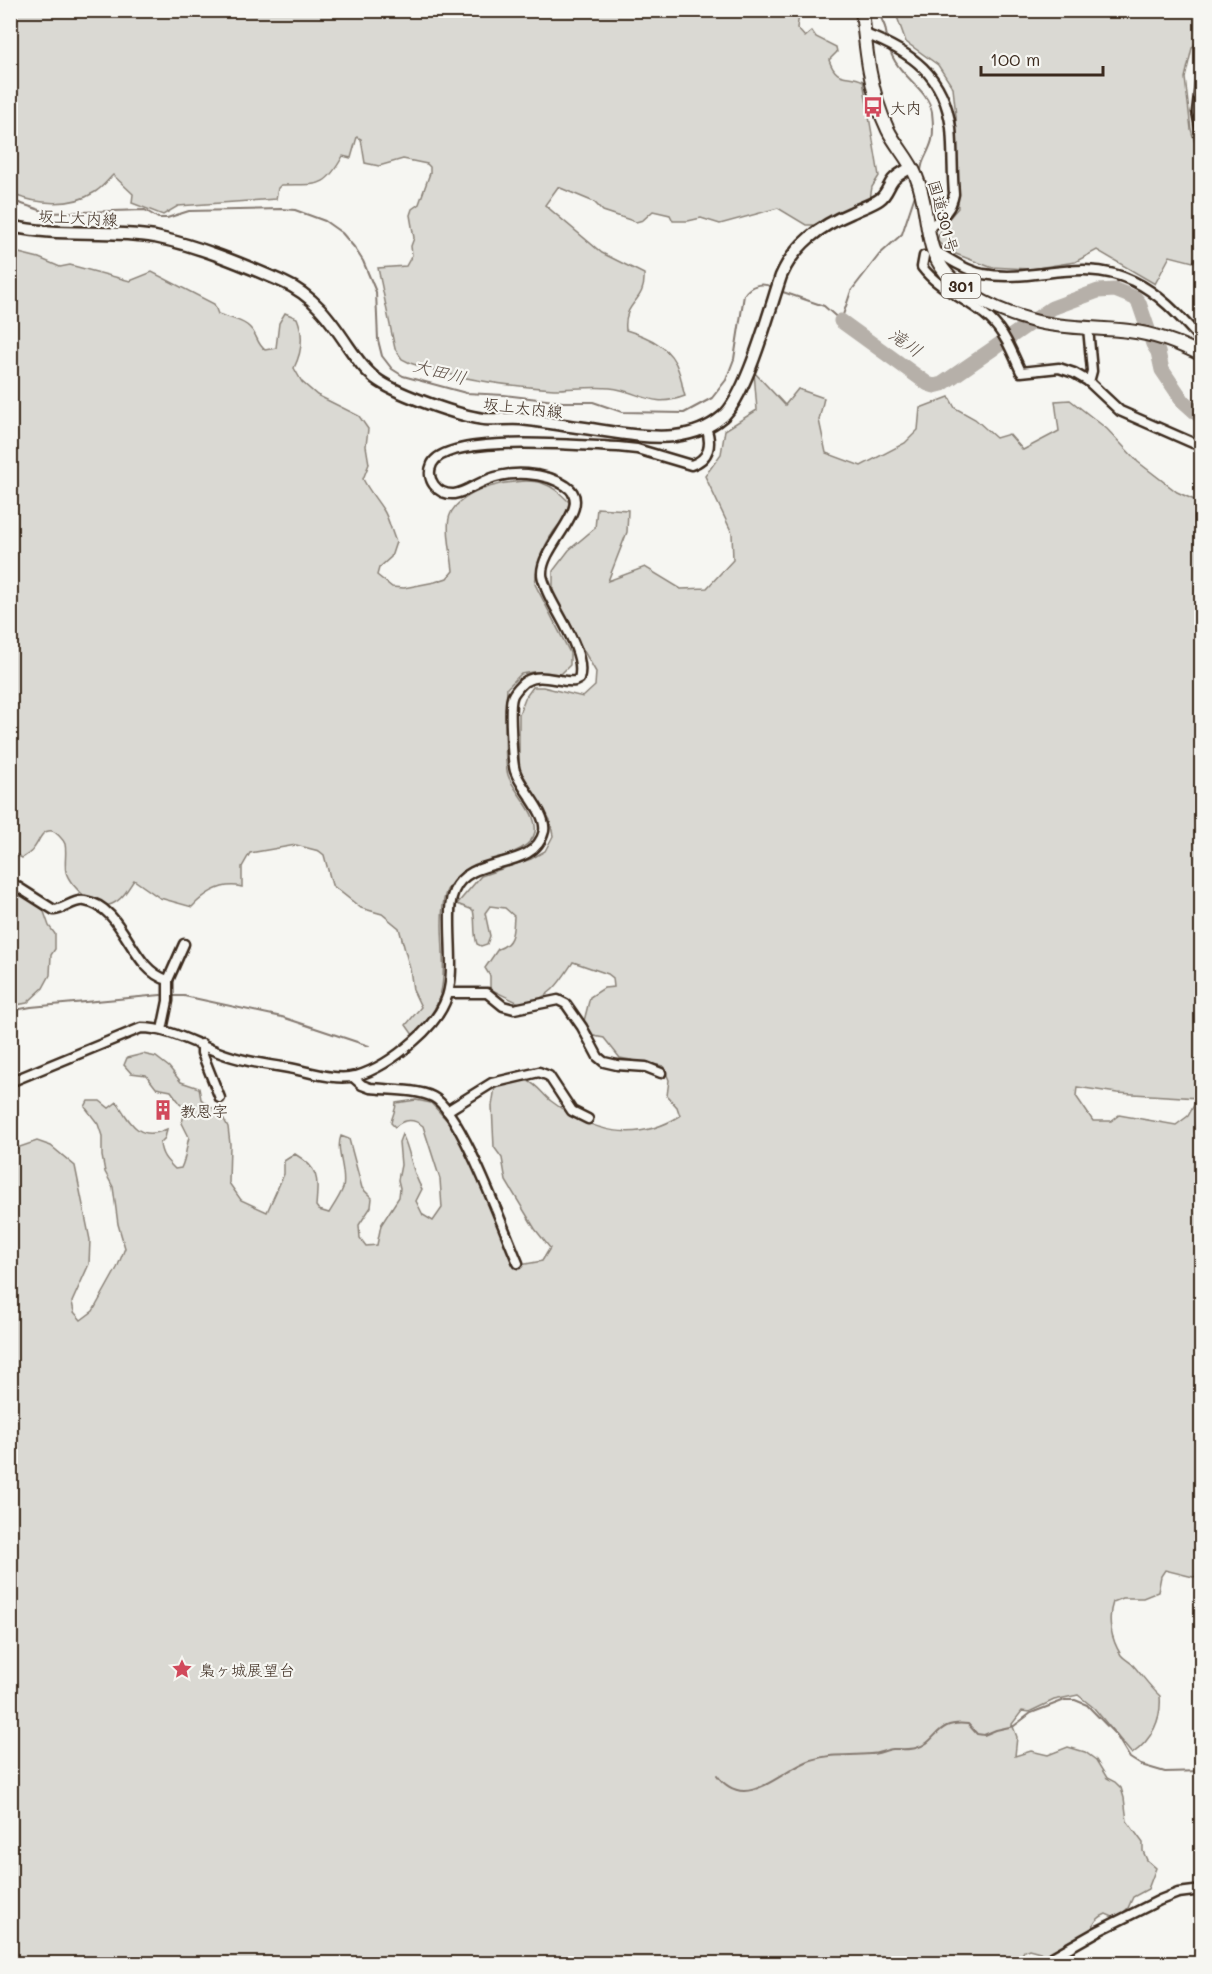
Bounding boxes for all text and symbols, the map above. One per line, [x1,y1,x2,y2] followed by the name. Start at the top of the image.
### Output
[981,39,1102,77] scale bar
[990,47,1040,71] text: 100 m
[861,95,885,119] bus stop icon: 大内
[890,97,922,118] place label: 大内
[924,177,964,255] street label: 国道301号
[37,204,119,230] street label: 坂上大内線
[942,274,980,298] road number: 301
[884,322,928,362] water label: 滝川
[411,352,469,390] water label: 大田川
[482,392,564,422] street label: 坂上大内線
[151,1098,175,1122] building icon: 教恩字
[180,1100,228,1121] place label: 教恩字
[170,1657,194,1681] place icon: 梟ヶ城展望台
[199,1659,295,1680] place label: 梟ヶ城展望台

